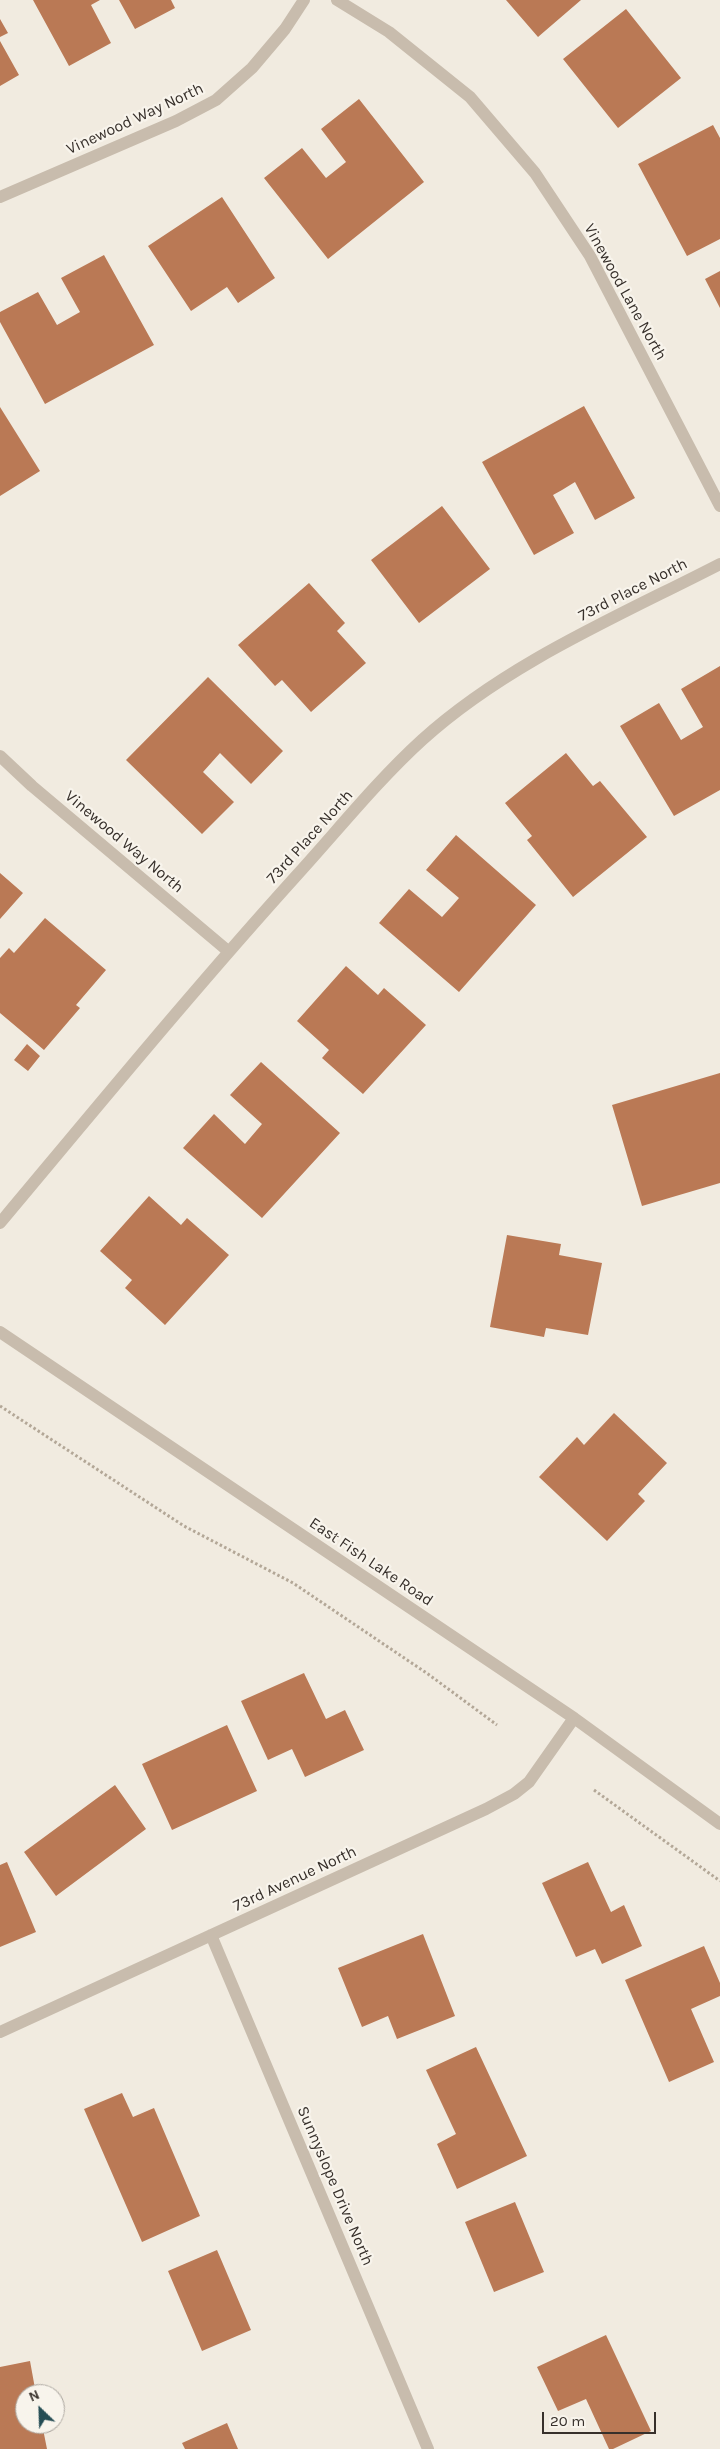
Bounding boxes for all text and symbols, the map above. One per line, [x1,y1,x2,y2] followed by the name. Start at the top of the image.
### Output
[63,79,207,159] street label: Vinewood Way North
[579,220,671,364] street label: Vinewood Lane North
[575,554,691,626] street label: 73rd Place North
[263,786,357,888] street label: 73rd Place North
[61,787,187,897] street label: Vinewood Way North
[305,1513,437,1611] street label: East Fish Lake Road
[230,1842,360,1916] street label: 73rd Avenue North
[293,2103,377,2269] street label: Sunnyslope Drive North
[15,2384,65,2434] north arrow
[26,2386,42,2406] text: N
[545,2402,659,2434] scale bar
[550,2412,585,2430] text: 20 m

